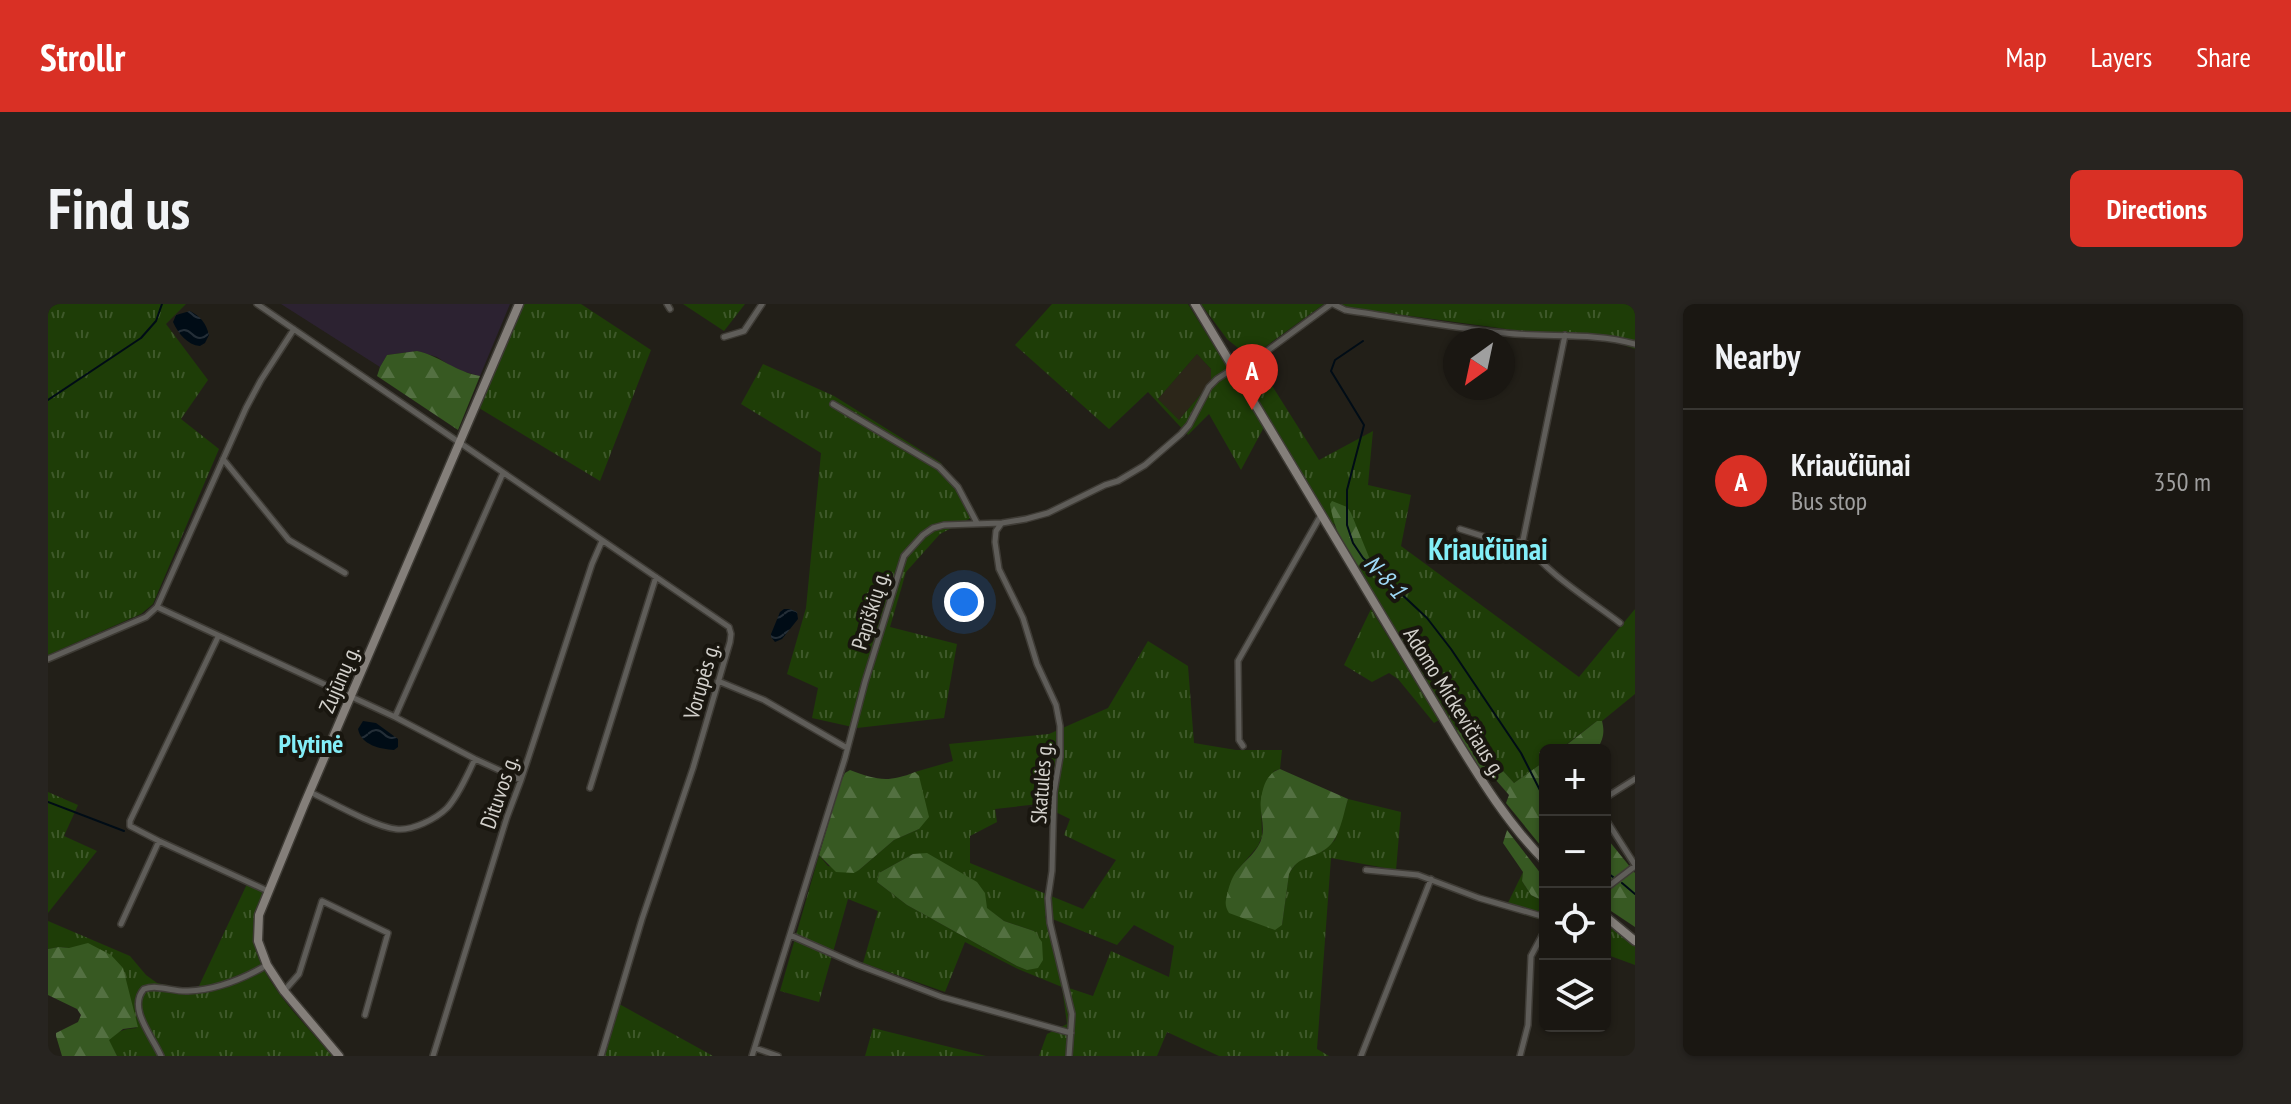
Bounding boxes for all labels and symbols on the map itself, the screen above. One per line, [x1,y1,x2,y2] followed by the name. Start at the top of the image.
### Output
[1443,328,1515,400] north arrow
[1226,344,1278,410] pin: A
[1428,529,1548,568] district label: Kriaučiūnai
[1357,548,1413,605] water label: N-8-1
[845,567,895,653] street label: Papiškių g.
[944,582,984,622] your location
[1398,622,1512,782] street label: Adomo Mickevičiaus g.
[676,639,725,723] street label: Vorupės g.
[312,641,366,717] street label: Zujūnų g.
[279,727,343,760] district label: Plytinė
[1024,741,1058,825] street label: Skatulės g.
[473,752,525,832] street label: Dituvos g.

